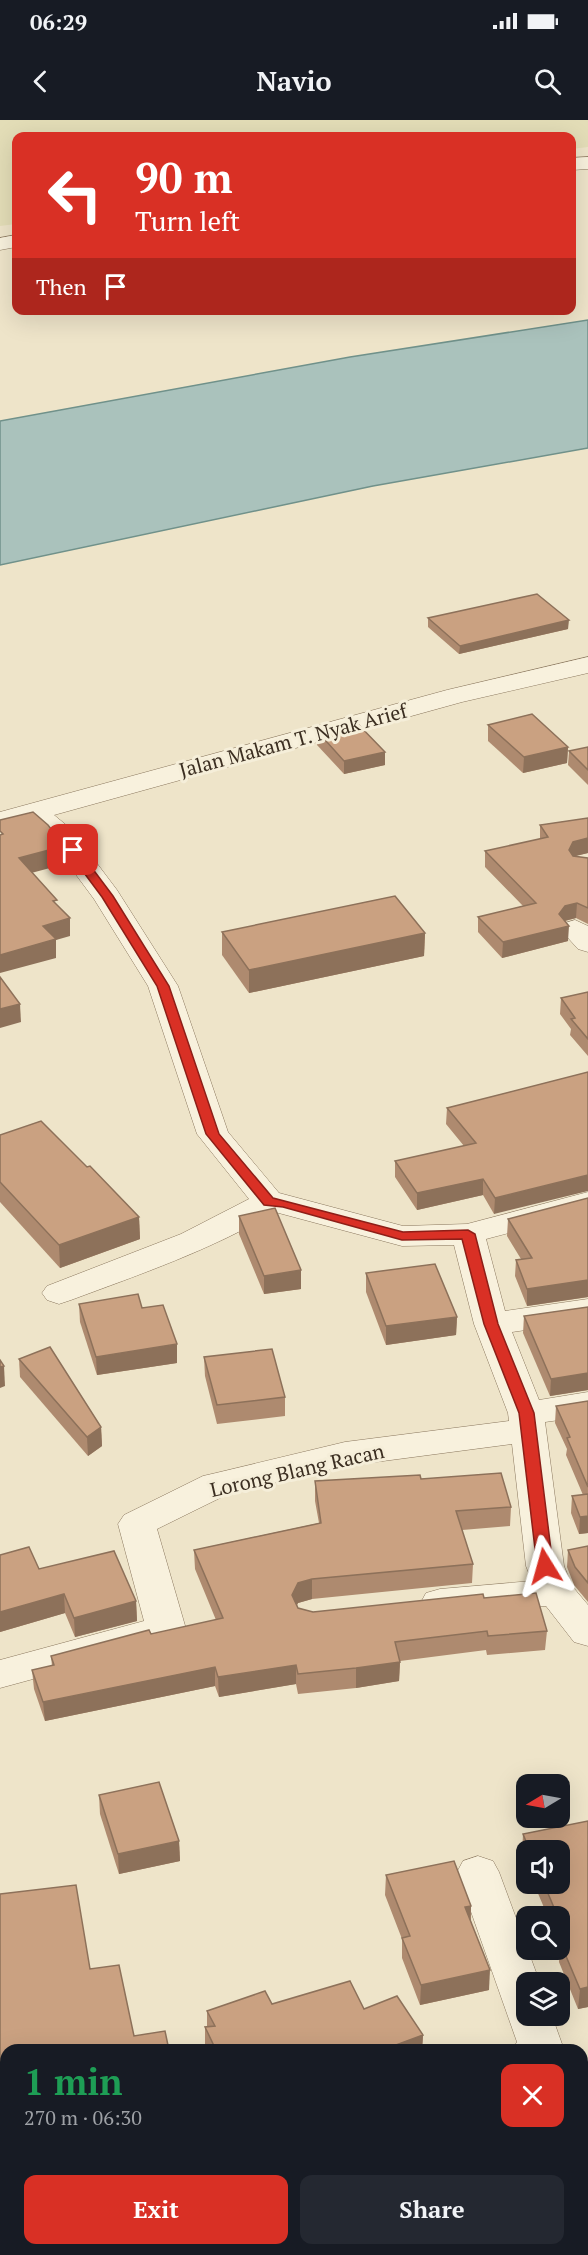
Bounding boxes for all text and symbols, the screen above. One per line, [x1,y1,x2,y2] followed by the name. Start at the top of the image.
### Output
[30,7,87,36] text: 06:29
[256,63,332,99] text: Navio
[24,65,57,98] icon: back
[531,65,564,98] icon: search
[135,149,233,205] text: 90 m
[36,156,114,234] icon: left
[135,203,240,239] text: Turn left
[99,270,132,303] icon: arrive
[36,272,87,301] text: Then
[176,696,411,783] street label: Jalan Makam T. Nyak Arief
[47,824,98,875] pin
[56,833,89,866] icon: arrive
[207,1437,387,1503] street label: Lorong Blang Racan
[513,1534,577,1598] position arrow
[516,1774,570,1828] north arrow
[516,1774,570,2026] map controls
[516,1840,570,1894] button: sound
[516,1906,570,1960] button: search
[516,1972,570,2026] button: layers
[24,2058,122,2105] text: 1 min
[501,2064,564,2127] button: close
[24,2104,142,2131] text: 270 m · 06:30
[24,2175,288,2244] button: Exit
[300,2175,564,2244] button: Share

